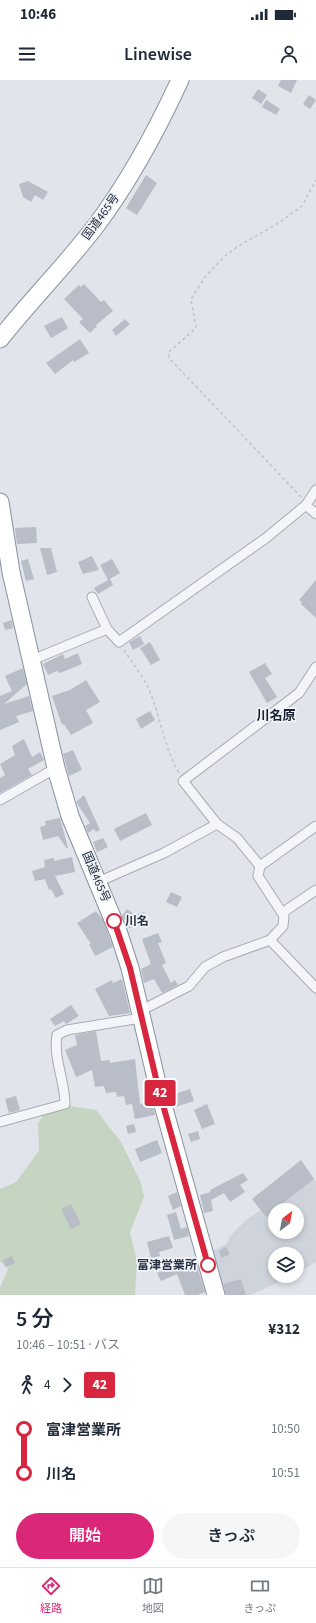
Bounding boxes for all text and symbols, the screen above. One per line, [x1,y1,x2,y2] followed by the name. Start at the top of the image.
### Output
[20,4,56,25] text: 10:46
[124,42,192,67] text: Linewise
[16,43,38,65] icon: menu
[278,43,300,65] icon: person
[78,190,124,244] street label: 国道465号
[256,707,296,725] district label: 川名原
[78,849,114,905] street label: 国道465号
[106,913,122,929] marker: 川名
[125,913,149,930] place label: 川名
[142,1080,178,1106] line badge: 42
[153,1083,167,1103] text: 42
[268,1203,304,1239] north arrow
[268,1203,304,1283] map controls
[268,1247,304,1283] button: layers
[137,1257,197,1274] place label: 富津営業所
[200,1257,216,1273] marker: 富津営業所
[16,1303,54,1335] text: 5 分
[268,1319,300,1340] text: ¥312
[16,1336,120,1354] text: 10:46 – 10:51 · バス
[16,1374,38,1396] icon: walk
[56,1374,78,1396] icon: forward
[92,1375,107,1395] text: 42
[44,1376,50,1394] text: 4
[46,1420,121,1441] text: 富津営業所
[271,1420,300,1438] text: 10:50
[46,1464,76,1485] text: 川名
[271,1464,300,1482] text: 10:51
[16,1513,154,1559] button: 開始
[162,1513,300,1559] button: きっぷ
[40,1575,62,1616] tab: 経路
[142,1575,164,1616] tab: 地図
[244,1575,276,1616] tab: きっぷ

